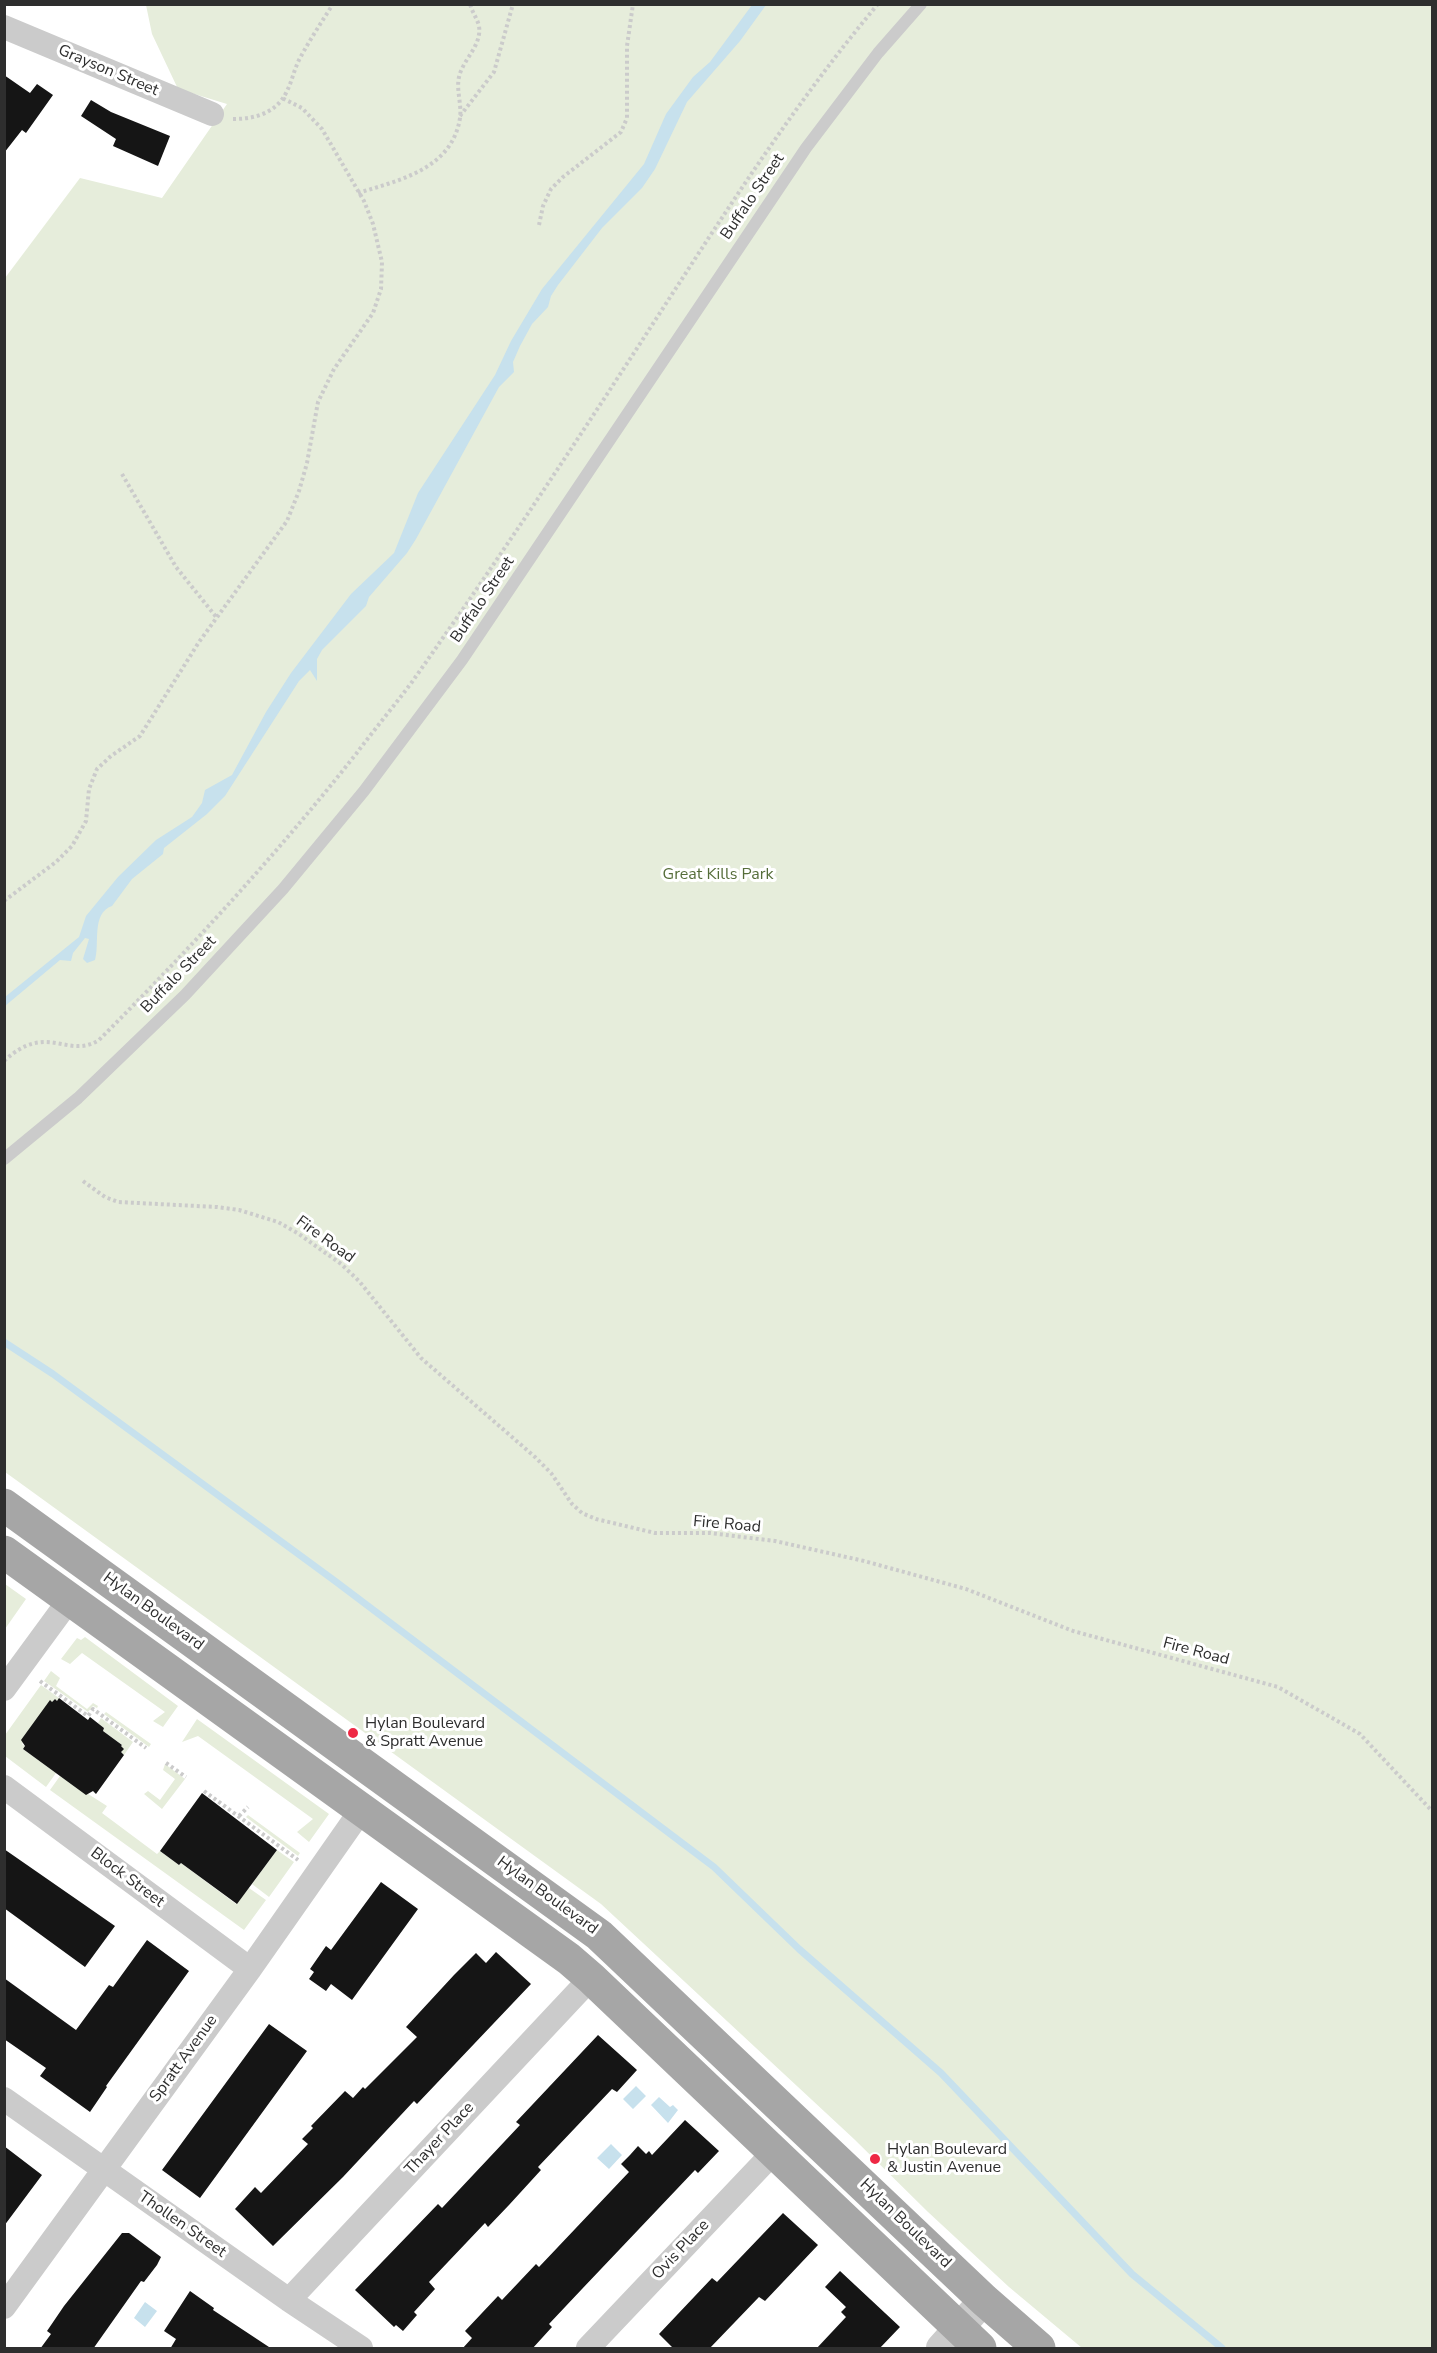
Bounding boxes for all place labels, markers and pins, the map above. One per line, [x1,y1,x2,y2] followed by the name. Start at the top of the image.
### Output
[365,1714,485,1752] place label: Hylan Boulevard & Spratt Avenue
[346,1726,360,1740] marker: Hylan Boulevard & Spratt Avenue
[887,2140,1007,2178] place label: Hylan Boulevard & Justin Avenue
[868,2152,882,2166] marker: Hylan Boulevard & Justin Avenue

